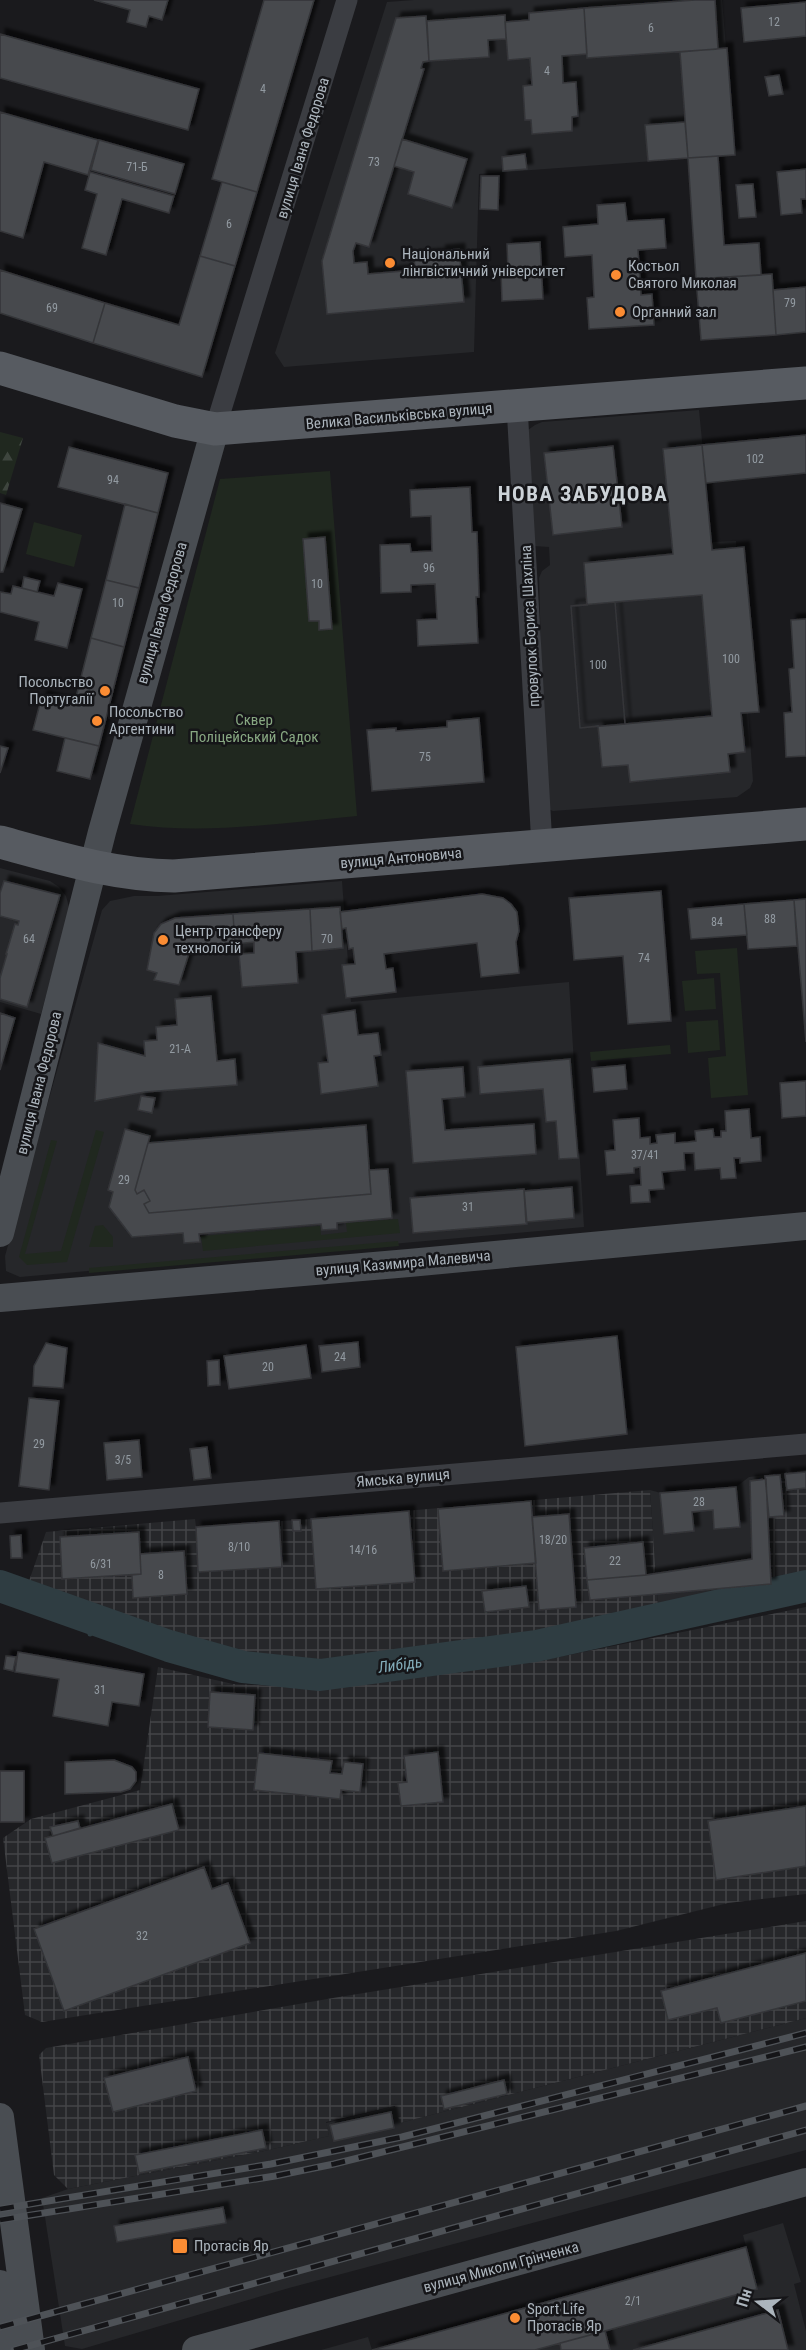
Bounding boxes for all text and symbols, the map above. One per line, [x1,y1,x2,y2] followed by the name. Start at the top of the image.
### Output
[768,15,780,29] house number: 12
[648,21,654,35] house number: 6
[544,64,550,78] house number: 4
[273,75,333,221] street label: вулиця Івана Федорова
[260,82,266,96] house number: 4
[368,155,380,169] house number: 73
[126,160,148,174] house number: 71-Б
[226,217,232,231] house number: 6
[402,245,565,280] place label: Національний лінгвістичний університет
[383,256,397,270] marker: Національний лінгвістичний університет
[628,257,737,292] place label: Костьол Святого Миколая
[609,268,623,282] marker: Костьол Святого Миколая
[784,296,796,310] house number: 79
[46,301,58,315] house number: 69
[632,303,717,321] place label: Органний зал
[613,305,627,319] marker: Органний зал
[305,399,493,433] street label: Велика Васильківська вулиця
[746,452,764,466] house number: 102
[107,473,119,487] house number: 94
[498,482,668,506] district label: НОВА ЗАБУДОВА
[133,540,191,686] street label: вулиця Івана Федорова
[517,545,543,707] street label: провулок Бориса Шахліна
[423,561,435,575] house number: 96
[311,577,323,591] house number: 10
[112,596,124,610] house number: 10
[722,652,740,666] house number: 100
[589,658,607,672] house number: 100
[19,673,94,708] place label: Посольство Португалії
[98,684,112,698] marker: Посольство Португалії
[109,703,183,738] place label: Посольство Аргентини
[190,711,318,746] park label: Сквер Поліцейський Садок
[90,714,104,728] marker: Посольство Аргентини
[419,750,431,764] house number: 75
[339,844,463,872] street label: вулиця Антоновича
[764,912,776,926] house number: 88
[711,915,723,929] house number: 84
[175,922,282,957] place label: Центр трансферу технологій
[23,932,35,946] house number: 64
[321,932,333,946] house number: 70
[156,933,170,947] marker: Центр трансферу технологій
[638,951,650,965] house number: 74
[13,1010,65,1156] street label: вулиця Івана Федорова
[169,1042,191,1056] house number: 21-А
[631,1148,659,1162] house number: 37/41
[118,1173,130,1187] house number: 29
[462,1200,474,1214] house number: 31
[315,1246,491,1280] street label: вулиця Казимира Малевича
[334,1350,346,1364] house number: 24
[262,1360,274,1374] house number: 20
[33,1437,45,1451] house number: 29
[115,1453,131,1467] house number: 3/5
[355,1465,451,1491] street label: Ямська вулиця
[693,1495,705,1509] house number: 28
[539,1533,567,1547] house number: 18/20
[228,1540,250,1554] house number: 8/10
[349,1543,377,1557] house number: 14/16
[609,1554,621,1568] house number: 22
[90,1557,112,1571] house number: 6/31
[158,1568,164,1582] house number: 8
[376,1652,423,1677] water label: Либідь
[94,1683,106,1697] house number: 31
[136,1929,148,1943] house number: 32
[171,2237,189,2255] marker: Протасів Яр
[194,2237,269,2255] place label: Протасів Яр
[421,2238,581,2296] street label: вулиця Миколи Грінченка
[728,2272,788,2332] north arrow
[732,2286,756,2309] text: Пн
[625,2294,641,2308] house number: 2/1
[527,2300,602,2335] place label: Sport Life Протасів Яр
[508,2311,522,2325] marker: Sport Life Протасів Яр

